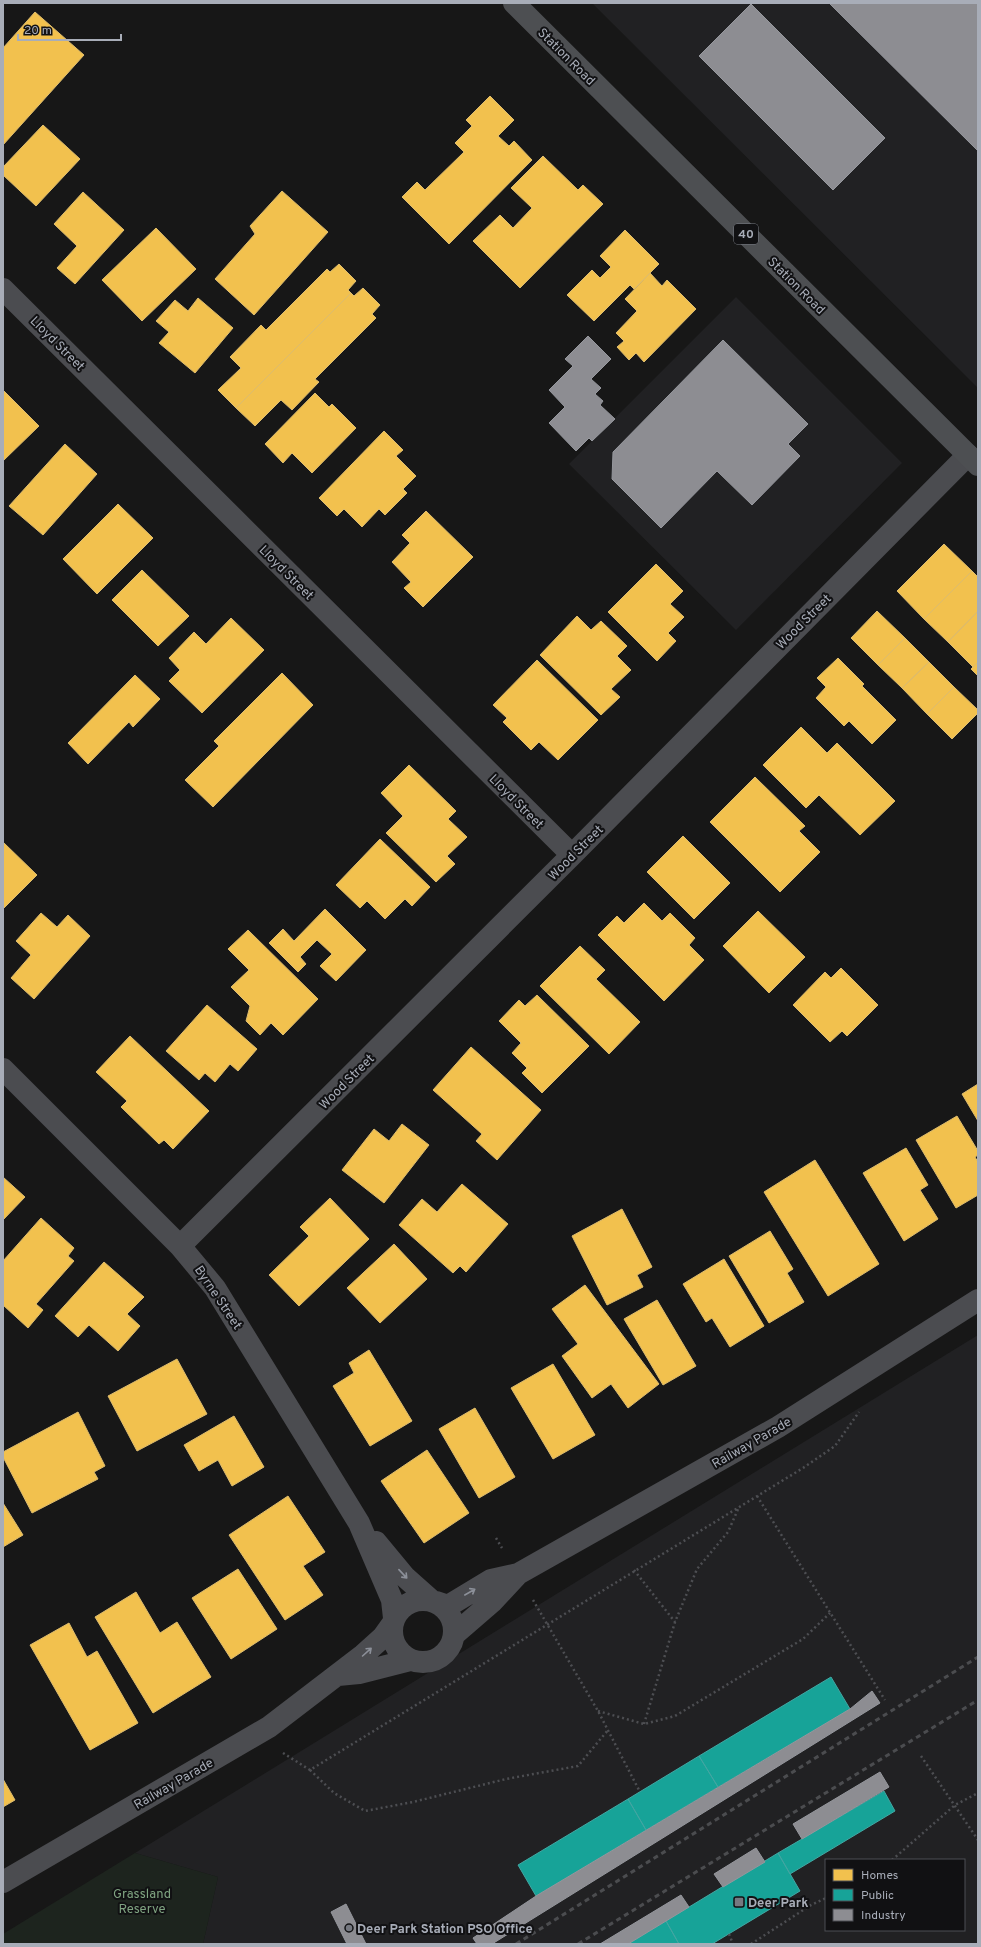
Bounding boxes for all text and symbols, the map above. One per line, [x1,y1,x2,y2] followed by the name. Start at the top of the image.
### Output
[18,16,121,42] scale bar
[24,23,52,39] text: 20 m
[534,25,598,89] street label: Station Road
[734,224,758,244] road number: 40
[764,254,828,318] street label: Station Road
[26,314,87,375] street label: Lloyd Street
[255,543,316,604] street label: Lloyd Street
[773,591,835,653] street label: Wood Street
[485,772,546,833] street label: Lloyd Street
[545,822,607,884] street label: Wood Street
[316,1051,378,1113] street label: Wood Street
[190,1263,245,1333] street label: Byrne Street
[709,1415,795,1473] street label: Railway Parade
[398,1569,408,1579] one-way arrow
[464,1588,475,1596] one-way arrow
[362,1647,372,1656] one-way arrow
[131,1756,217,1814] street label: Railway Parade
[825,1859,965,1931] legend
[861,1868,898,1884] text: Homes
[113,1887,171,1918] park label: Grassland Reserve
[861,1888,894,1904] text: Public
[733,1896,745,1908] marker: Deer Park
[748,1896,808,1912] place label: Deer Park
[861,1908,906,1924] text: Industry
[357,1922,533,1938] place label: Deer Park Station PSO Office
[344,1923,354,1933] marker: Deer Park Station PSO Office

